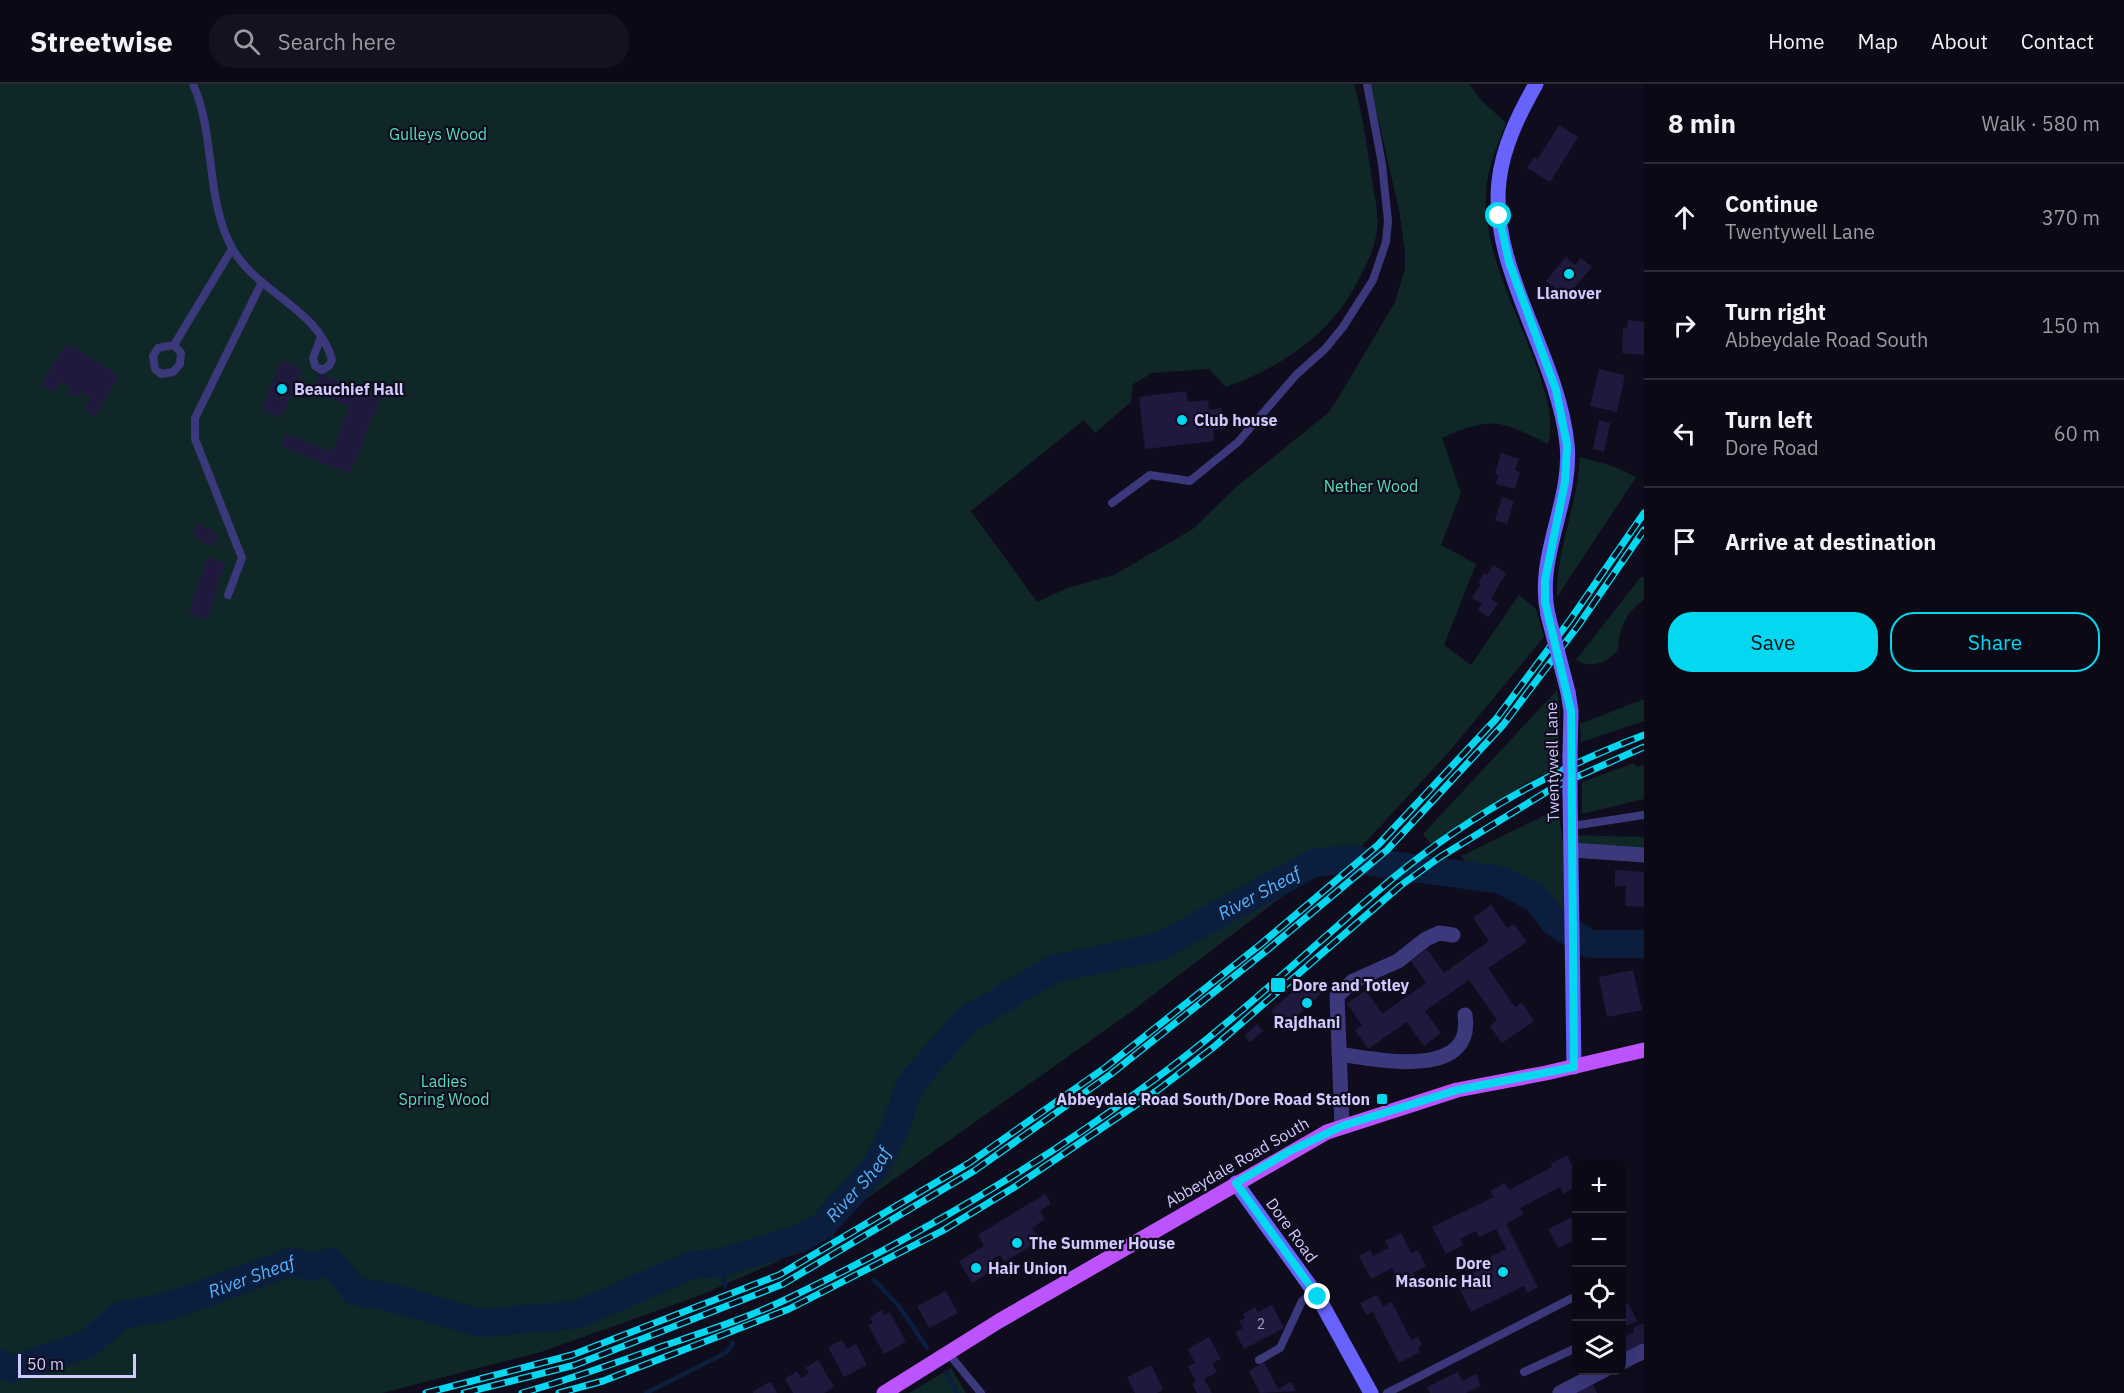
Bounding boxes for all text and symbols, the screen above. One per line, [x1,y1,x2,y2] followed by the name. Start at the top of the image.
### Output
[209,14,629,68] search box
[30,23,173,60] text: Streetwise
[230,25,263,58] icon: search
[278,27,396,56] text: Search here
[1768,27,1825,55] text: Home
[1858,27,1898,55] text: Map
[1931,27,1988,55] text: About
[2021,27,2094,55] text: Contact
[1668,106,1736,140] text: 8 min
[1982,110,2100,137] text: Walk · 580 m
[389,124,487,144] park label: Gulleys Wood
[1725,189,1818,218] text: Continue
[1668,201,1701,234] icon: ahead
[1485,202,1511,228] route start
[2042,204,2100,231] text: 370 m
[1725,218,1875,245] text: Twentywell Lane
[1562,267,1576,281] marker: Llanover
[1537,283,1602,303] place label: Llanover
[1725,297,1826,326] text: Turn right
[1668,309,1701,342] icon: right
[2042,312,2100,339] text: 150 m
[1725,326,1928,353] text: Abbeydale Road South
[294,379,404,399] place label: Beauchief Hall
[275,382,289,396] marker: Beauchief Hall
[1725,405,1813,434] text: Turn left
[1194,410,1277,430] place label: Club house
[1175,413,1189,427] marker: Club house
[1668,417,1701,450] icon: left
[2054,420,2100,447] text: 60 m
[1725,434,1819,461] text: Dore Road
[1324,476,1418,496] park label: Nether Wood
[1668,525,1701,558] icon: arrive
[1725,527,1936,556] text: Arrive at destination
[1668,612,1878,672] button: Save
[1890,612,2100,672] button: Share
[1541,702,1563,822] street label: Twentywell Lane
[1214,860,1305,924] water label: River Sheaf
[1292,975,1410,995] place label: Dore and Totley
[1269,976,1287,994] marker: Dore and Totley
[1300,996,1314,1010] marker: Rajdhani
[1274,1012,1340,1032] place label: Rajdhani
[399,1071,489,1109] park label: Ladies Spring Wood
[1056,1089,1370,1109] place label: Abbeydale Road South/Dore Road Station
[1375,1092,1389,1106] marker: Abbeydale Road South/Dore Road Station
[1162,1113,1312,1211] street label: Abbeydale Road South
[820,1142,896,1226] water label: River Sheaf
[1572,1159,1626,1375] map controls
[1572,1159,1626,1213] button: +
[1262,1194,1322,1266] street label: Dore Road
[1572,1213,1626,1267] button: −
[1029,1233,1175,1253] place label: The Summer House
[1010,1236,1024,1250] marker: The Summer House
[205,1249,299,1303] water label: River Sheaf
[1395,1253,1491,1291] place label: Dore Masonic Hall
[988,1258,1067,1278] place label: Hair Union
[969,1261,983,1275] marker: Hair Union
[1496,1265,1510,1279] marker: Dore Masonic Hall
[1572,1267,1626,1321] button: locate
[1304,1283,1330,1309] route end
[1257,1315,1265,1333] house number: 2
[1572,1321,1626,1375] button: layers
[18,1351,136,1378] scale bar
[27,1354,64,1374] text: 50 m

